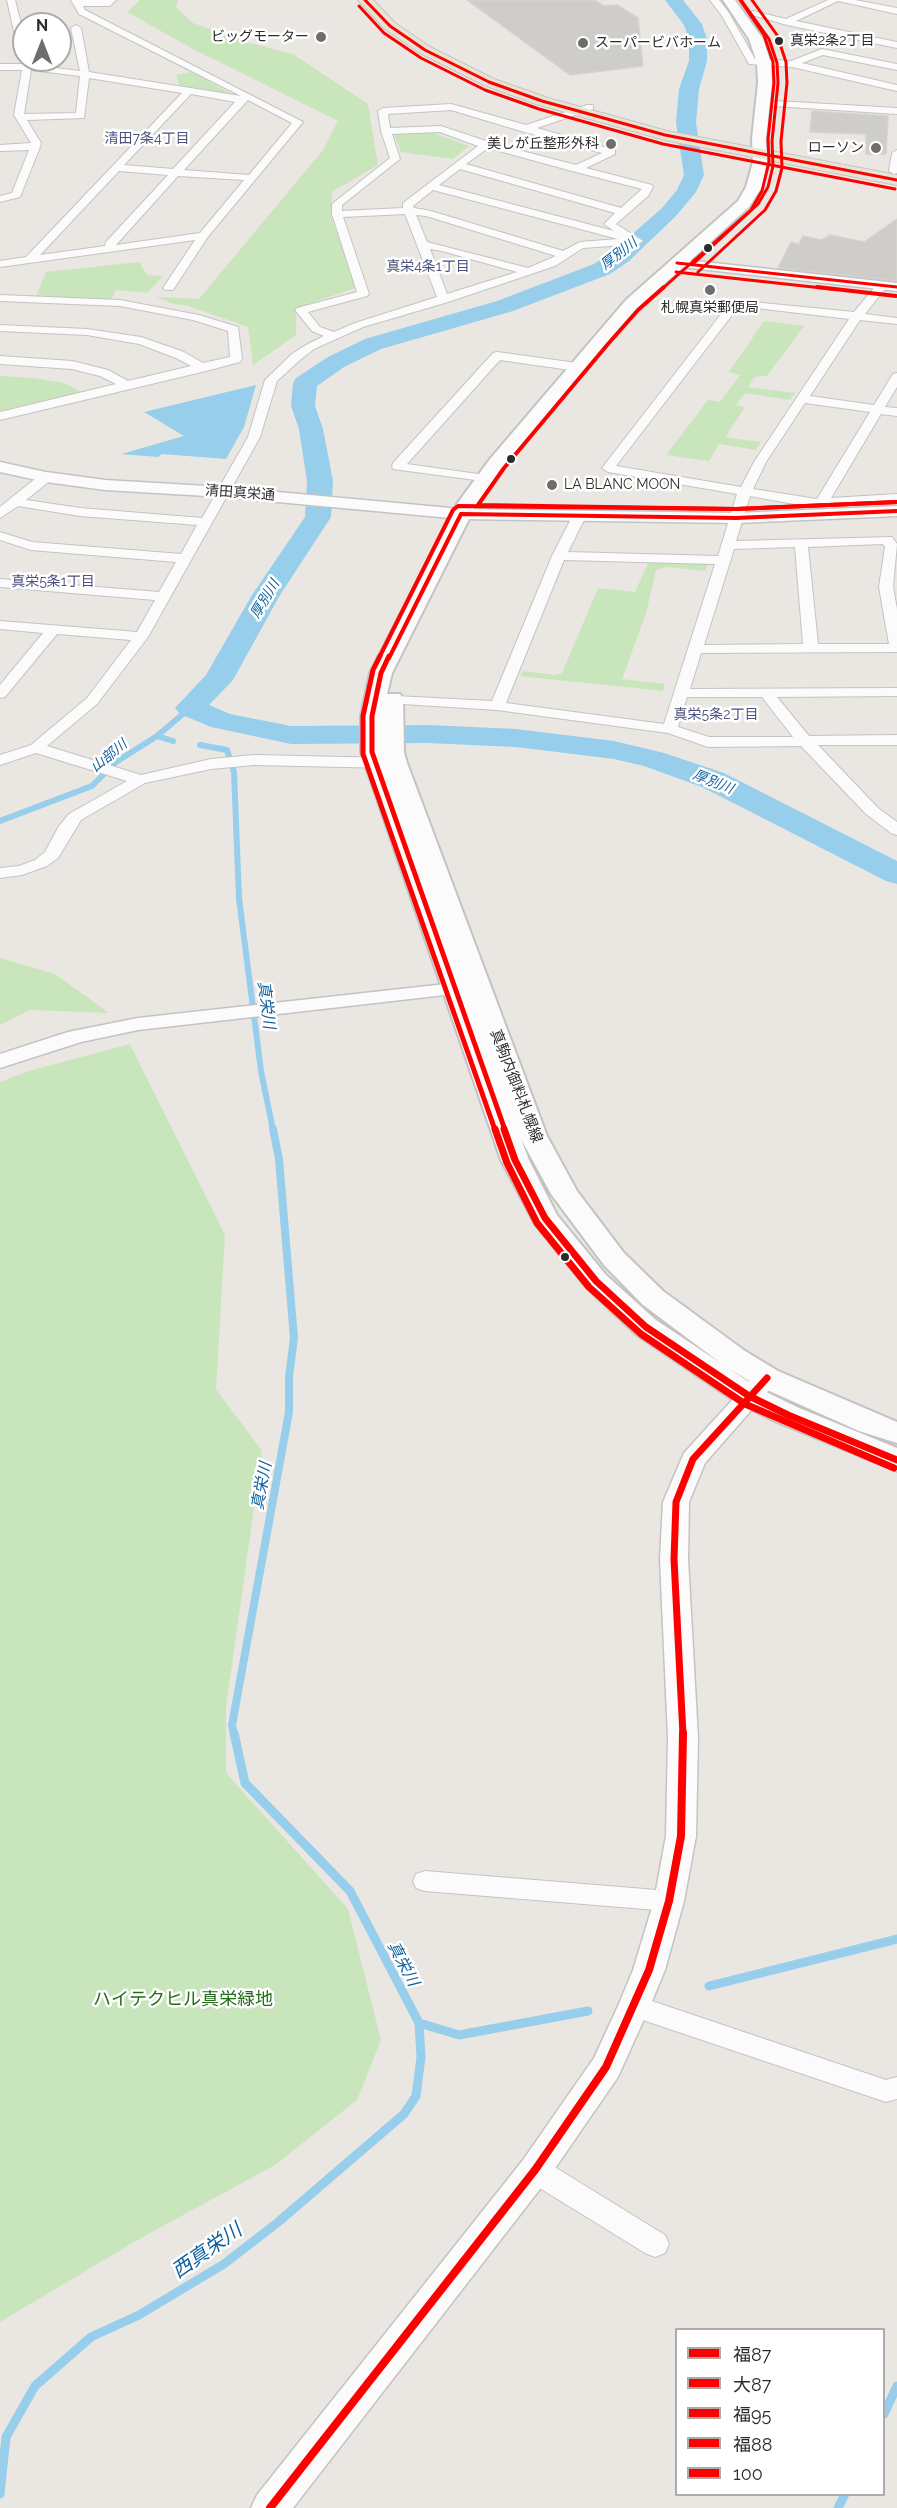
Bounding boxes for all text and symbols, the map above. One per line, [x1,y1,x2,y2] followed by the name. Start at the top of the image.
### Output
[12,12,72,72] north arrow
[36,16,48,35] text: N
[211,29,309,45] place label: ビッグモーター
[314,30,328,44] marker: ビッグモーター
[790,33,875,49] place label: 真栄2条2丁目
[595,35,721,51] place label: スーパービバホーム
[773,35,785,47] marker: 真栄2条2丁目
[576,36,590,50] marker: スーパービバホーム
[104,131,190,147] district label: 清田7条4丁目
[487,136,599,152] place label: 美しが丘整形外科
[604,137,618,151] marker: 美しが丘整形外科
[808,140,864,156] place label: ローソン
[869,141,883,155] marker: ローソン
[597,234,641,274] water label: 厚別川
[702,242,714,254] unlabelled marker
[386,259,470,275] district label: 真栄4条1丁目
[703,283,717,297] marker: 札幌真栄郵便局
[661,300,759,316] place label: 札幌真栄郵便局
[505,453,517,465] unlabelled marker
[564,477,680,493] place label: LA BLANC MOON
[545,478,559,492] marker: LA BLANC MOON
[204,482,276,504] street label: 清田真栄通
[11,574,95,590] district label: 真栄5条1丁目
[247,577,283,621] water label: 厚別川
[674,707,758,723] district label: 真栄5条2丁目
[87,736,131,776] water label: 山部川
[690,766,736,798] water label: 厚別川
[254,980,278,1030] water label: 真栄川
[486,1027,546,1145] street label: 真駒内御料札幌線
[559,1251,571,1263] unlabelled marker
[248,1461,276,1511] water label: 真栄川
[383,1938,423,1990] water label: 真栄川
[93,1989,273,2011] park label: ハイテクヒル真栄緑地
[167,2218,247,2284] water label: 西真栄川
[675,2328,885,2496] legend
[733,2344,771,2365] text: 福87
[733,2374,771,2395] text: 大87
[733,2404,771,2425] text: 福95
[733,2434,772,2455] text: 福88
[733,2463,763,2484] text: 100

